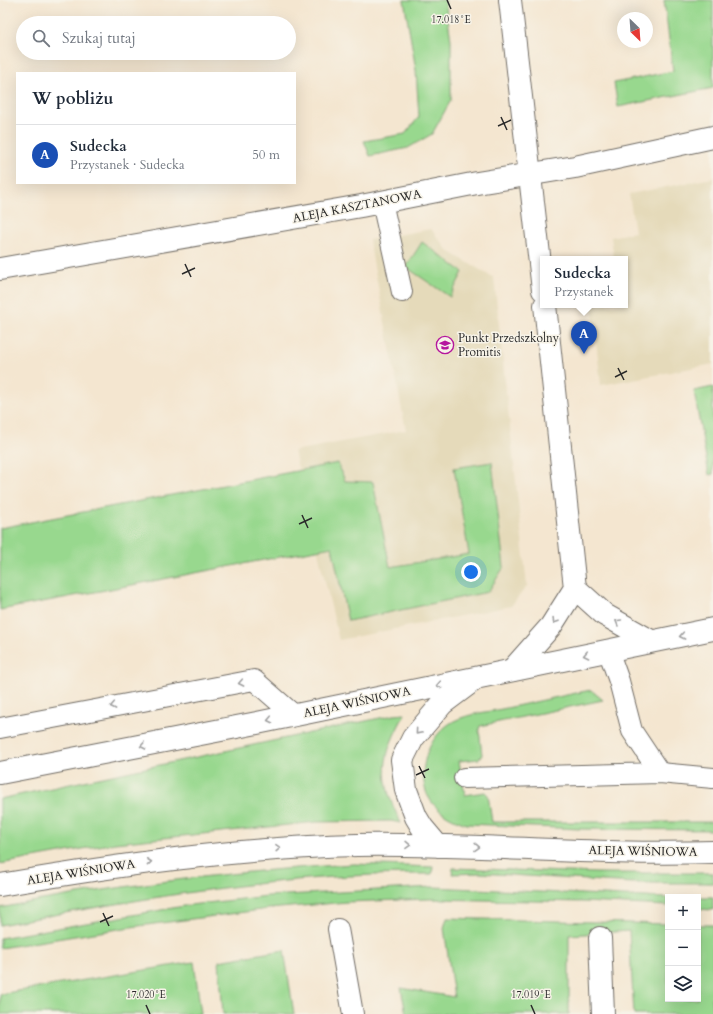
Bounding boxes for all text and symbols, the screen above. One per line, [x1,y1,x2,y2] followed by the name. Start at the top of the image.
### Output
[617,12,653,48] north arrow
[431,13,471,27] text: 17.018°E
[16,16,296,60] search box
[30,27,52,49] icon: search
[62,28,136,48] text: Szukaj tutaj
[32,87,113,110] text: W pobliżu
[70,136,127,156] text: Sudecka
[40,146,50,164] text: A
[252,146,280,164] text: 50 m
[70,156,185,174] text: Przystanek · Sudecka
[291,186,423,226] street label: ALEJA KASZTANOWA
[540,256,628,308] popup
[554,263,611,283] text: Sudecka
[554,283,614,301] text: Przystanek
[571,321,597,354] pin: A
[458,330,560,360] place label: Punkt Przedszkolny Promitis
[435,335,455,355] school or university icon: Punkt Przedszkolny Promitis
[461,562,481,582] your location
[552,617,559,624] one-way arrow
[615,619,622,626] one-way arrow
[679,631,685,639] one-way arrow
[583,650,589,659] one-way arrow
[238,678,244,686] one-way arrow
[436,680,442,689] one-way arrow
[302,682,412,721] street label: ALEJA WIŚNIOWA
[110,702,116,710] one-way arrow
[267,715,274,724] one-way arrow
[415,728,422,735] one-way arrow
[140,741,146,749] one-way arrow
[405,841,411,849] one-way arrow
[588,841,698,860] street label: ALEJA WIŚNIOWA
[474,843,480,851] one-way arrow
[275,844,281,852] one-way arrow
[26,855,136,888] street label: ALEJA WIŚNIOWA
[146,857,152,866] one-way arrow
[665,894,701,1002] map controls
[665,894,701,930] button: +
[665,930,701,966] button: −
[665,966,701,1002] button: layers
[126,988,166,1002] text: 17.020°E
[511,988,551,1002] text: 17.019°E

